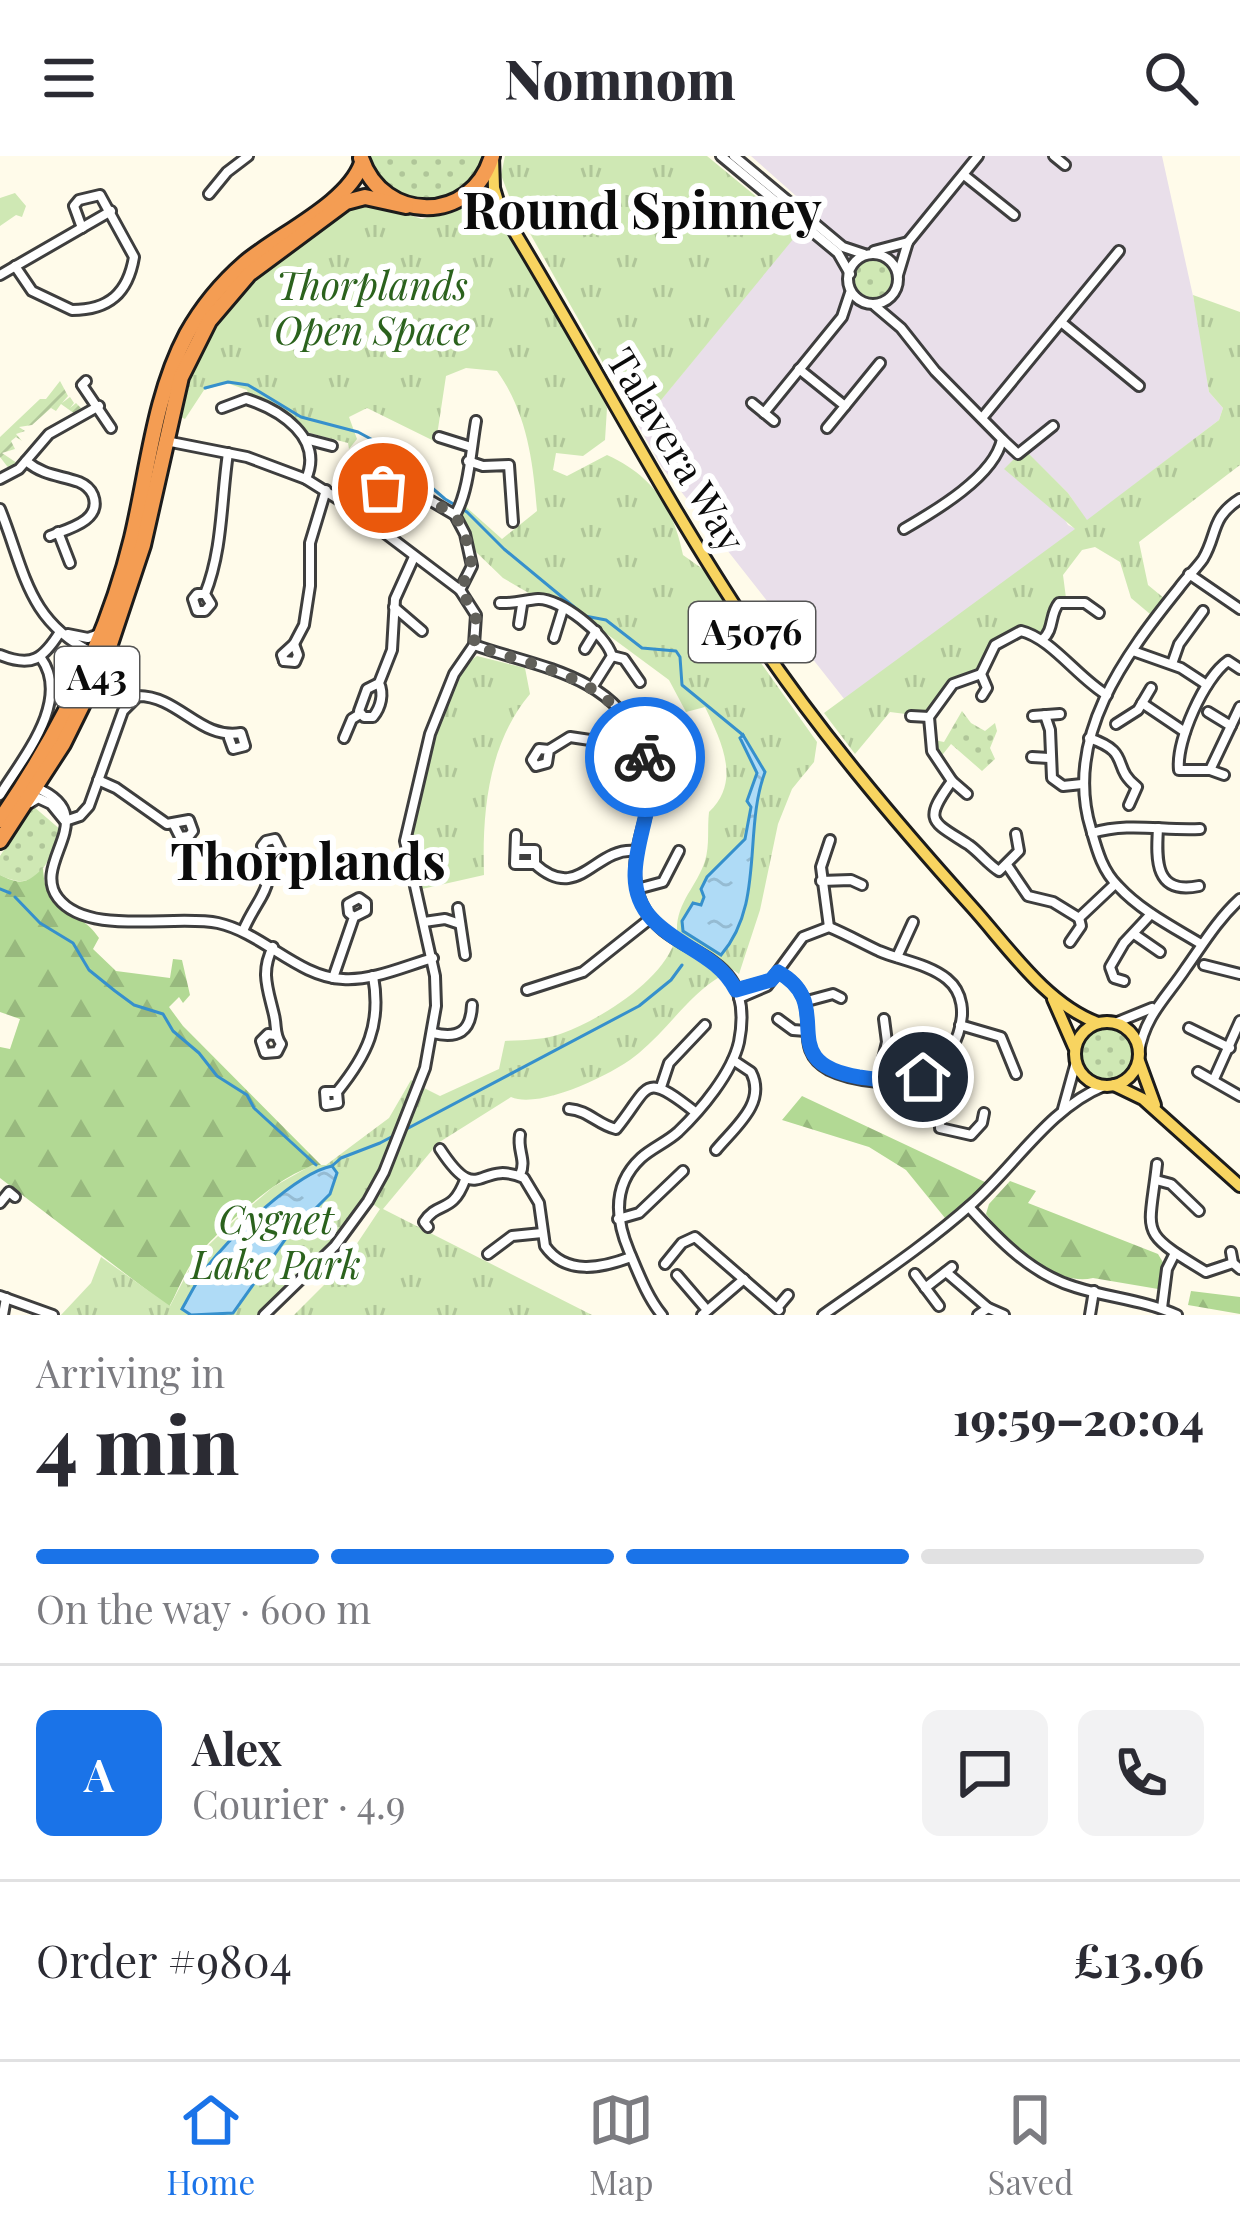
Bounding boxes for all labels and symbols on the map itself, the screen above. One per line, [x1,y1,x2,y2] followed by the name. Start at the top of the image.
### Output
[462,174,822,242] district label: Round Spinney
[274,258,470,355] park label: Thorplands Open Space
[596,337,759,561] street label: Talavera Way
[332,437,434,539] pin
[689,602,815,662] road number: A5076
[55,647,139,707] road number: A43
[585,697,705,817] courier
[170,825,446,893] district label: Thorplands
[872,1026,974,1128] pin
[189,1192,361,1289] park label: Cygnet Lake Park

